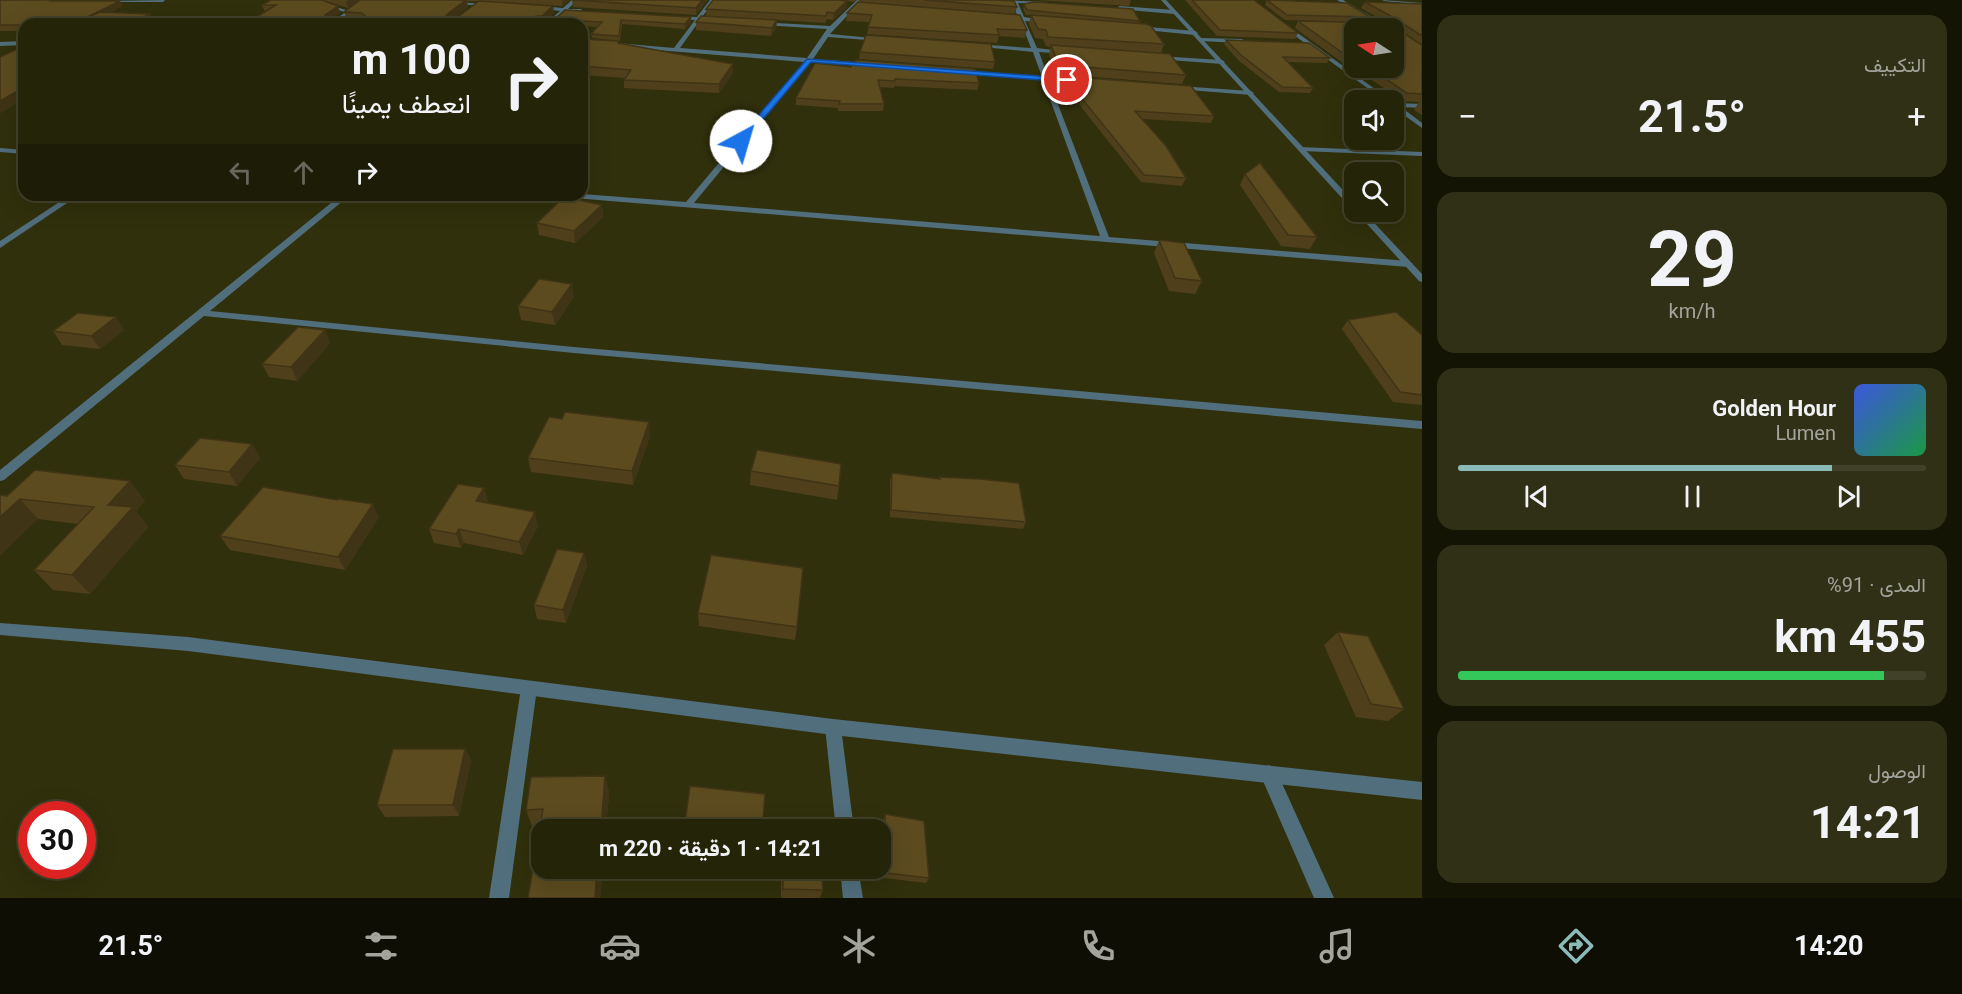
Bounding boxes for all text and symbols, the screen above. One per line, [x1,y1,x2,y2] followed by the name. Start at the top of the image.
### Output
[1344,18,1404,78] north arrow
[1344,18,1404,222] map controls
[352,35,471,84] text: 100 m
[492,42,570,120] icon: right
[1864,53,1926,77] text: التكييف
[1041,54,1092,105] pin
[1050,63,1083,96] icon: arrive
[342,88,471,120] text: انعطف يمينًا
[1344,90,1404,150] button: sound
[1638,90,1746,143] text: 21.5°
[1458,97,1477,136] text: −
[1907,97,1926,136] text: +
[709,109,773,173] position arrow
[224,156,257,189] icon: left
[287,156,320,189] icon: ahead
[350,156,383,189] icon: right
[1344,162,1404,222] button: search
[1647,214,1737,305] text: 29
[1669,299,1715,323] text: km/h
[1712,396,1836,421] text: Golden Hour
[1775,421,1836,445] text: Lumen
[1520,480,1553,513] icon: previous
[1676,480,1709,513] icon: pause
[1832,480,1865,513] icon: next
[1827,573,1926,597] text: المدى · 91%
[1774,610,1926,663] text: 455 km
[1868,759,1926,783] text: الوصول
[1810,796,1926,849] text: 14:21
[18,801,96,879] speed limit sign: 30
[599,836,823,861] text: 14:21 · 1 دقيقة · 220 m
[360,925,402,967] icon: filters
[599,925,641,967] icon: car
[838,925,880,967] icon: climate
[1077,925,1119,967] icon: phone
[1316,925,1358,967] icon: music
[1555,925,1597,967] icon: directions
[99,930,163,962] text: 21.5°
[1794,930,1864,962] text: 14:20

